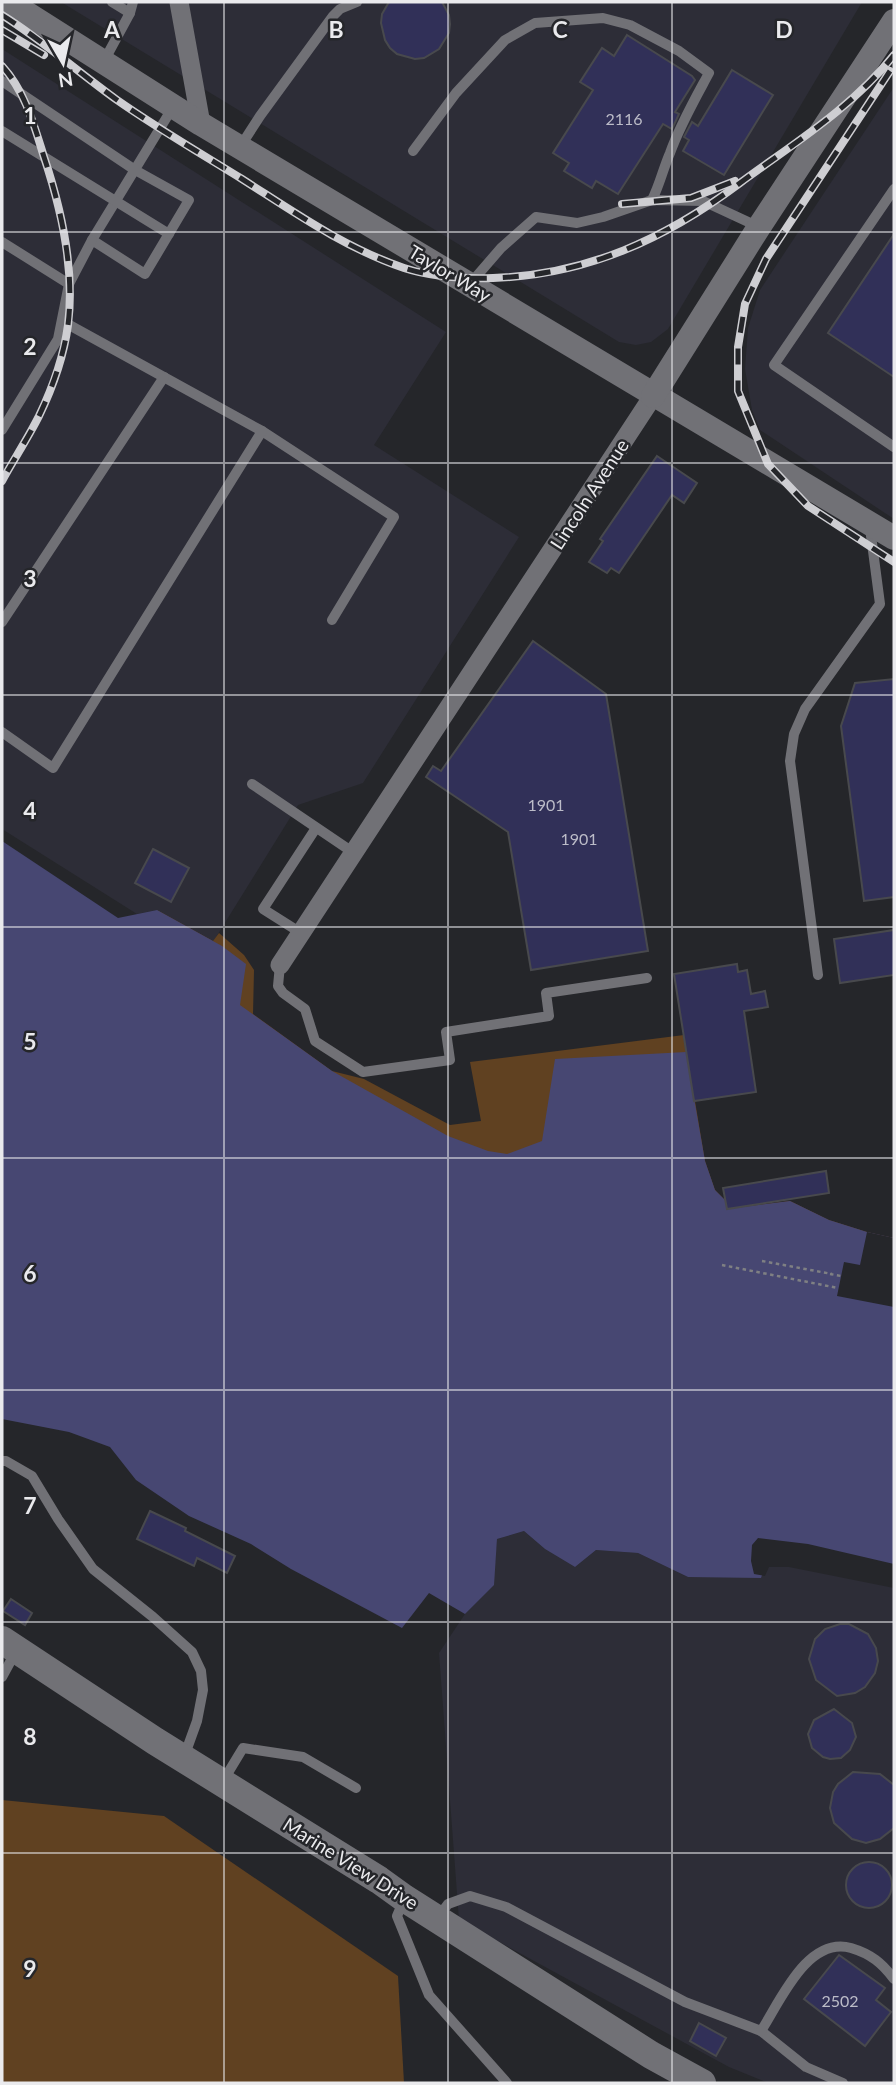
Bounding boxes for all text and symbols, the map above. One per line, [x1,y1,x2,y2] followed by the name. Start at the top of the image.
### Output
[103,15,121,43] text: A
[328,15,344,43] text: B
[552,15,568,43] text: C
[775,15,793,43] text: D
[28,28,98,98] north arrow
[57,68,75,93] text: N
[23,101,37,129] text: 1
[605,109,643,128] house number: 2116
[405,239,496,307] street label: Taylor Way
[23,332,37,360] text: 2
[545,435,633,553] street label: Lincoln Avenue
[23,564,37,592] text: 3
[527,795,565,814] house number: 1901
[23,796,37,824] text: 4
[560,829,598,848] house number: 1901
[23,1027,37,1055] text: 5
[23,1259,37,1287] text: 6
[23,1491,37,1519] text: 7
[23,1722,37,1750] text: 8
[279,1812,423,1914] street label: Marine View Drive
[23,1954,37,1982] text: 9
[821,1991,859,2010] house number: 2502

